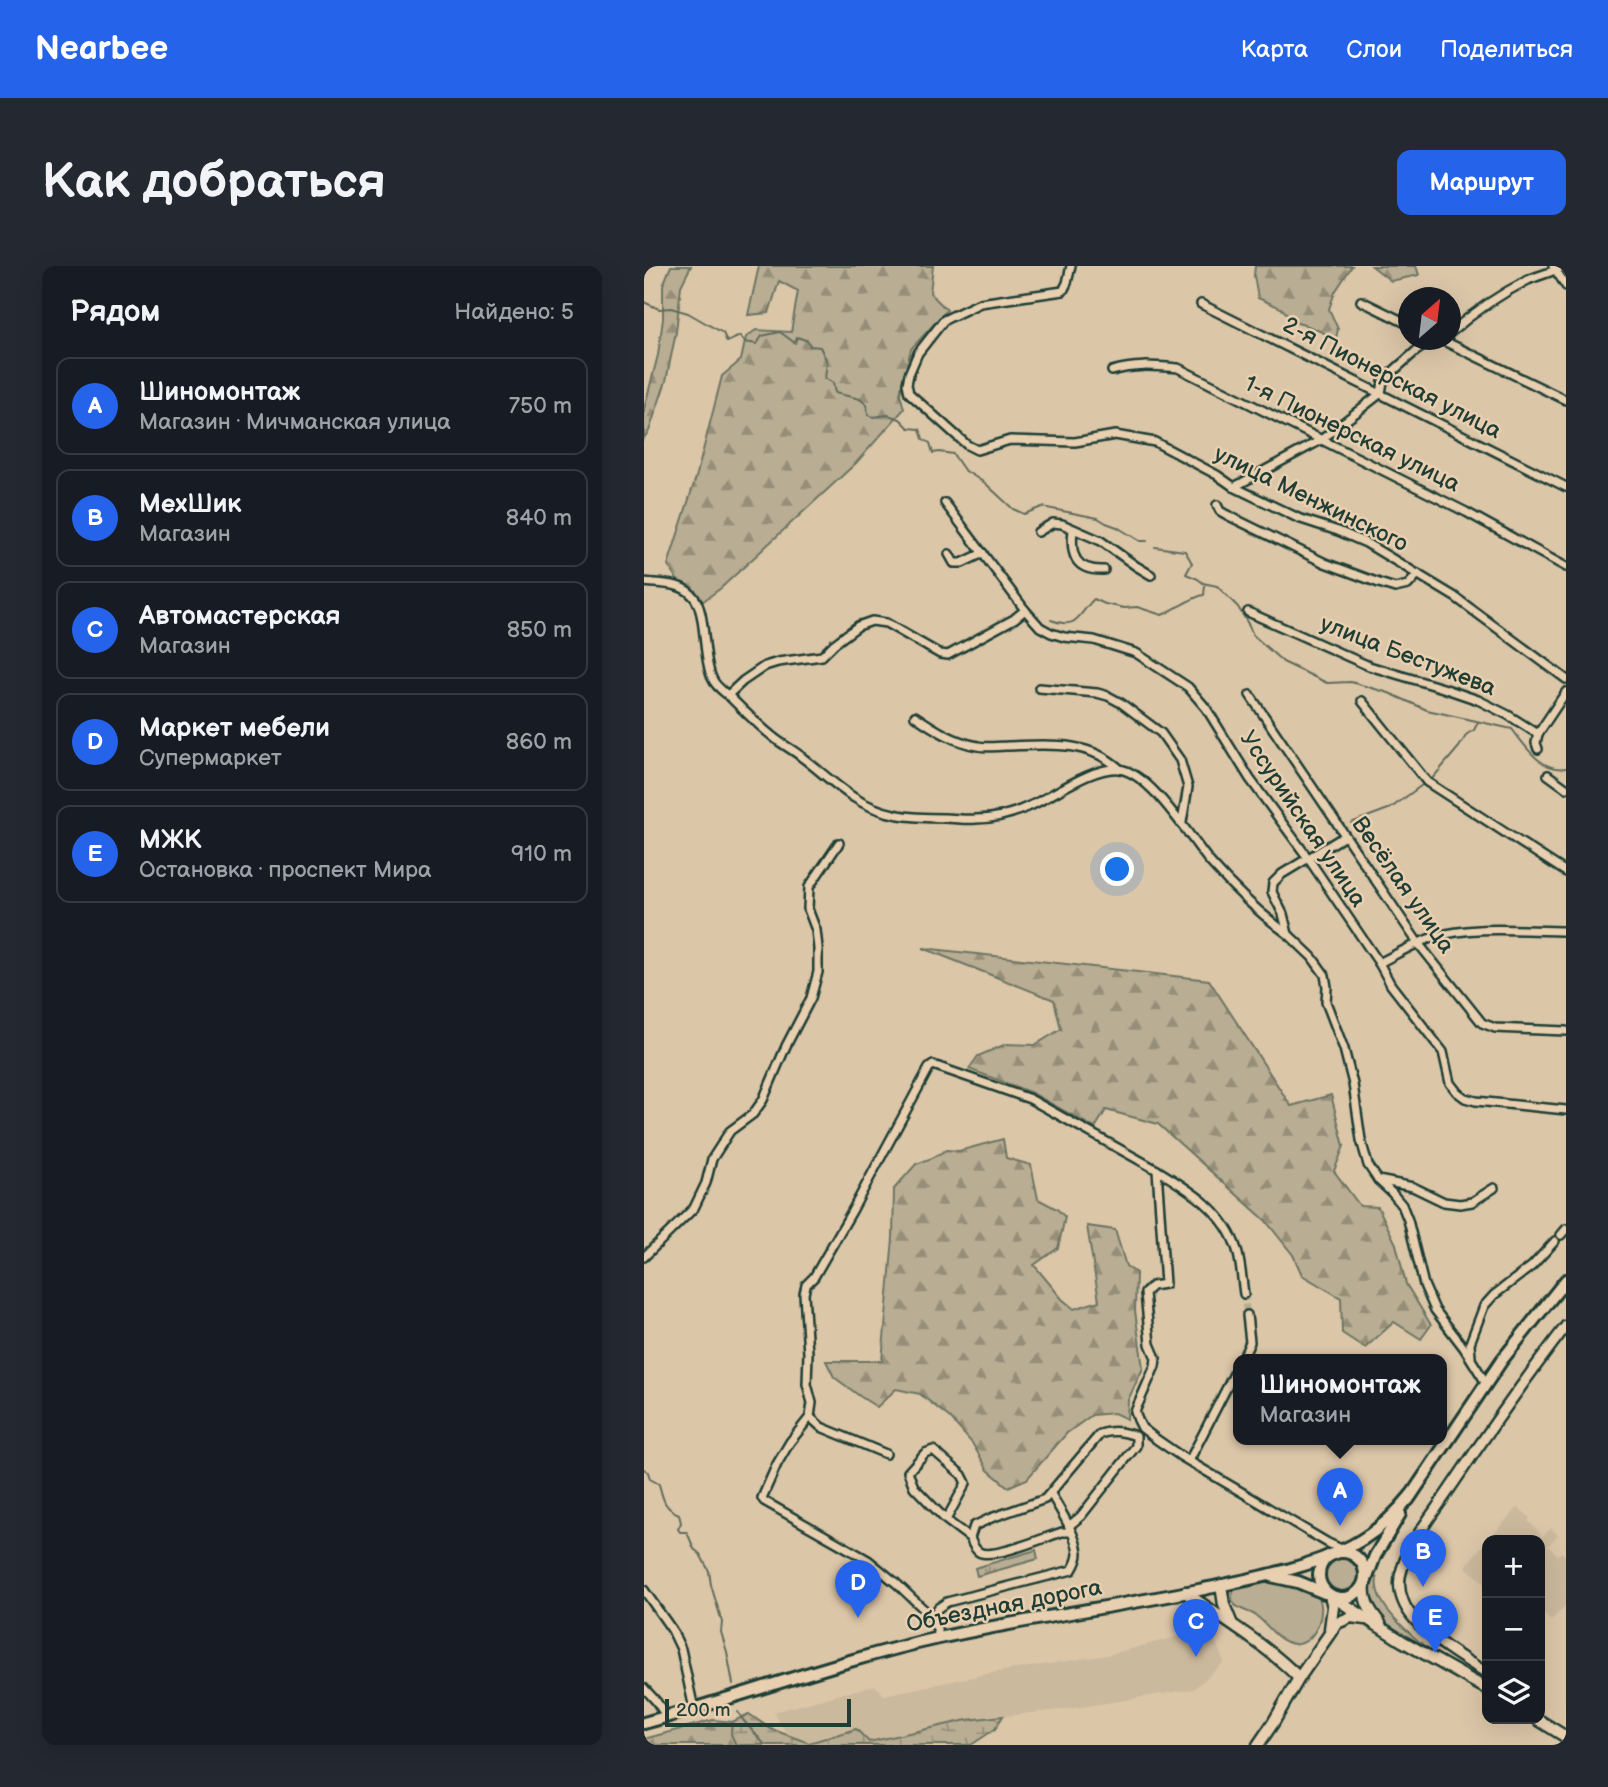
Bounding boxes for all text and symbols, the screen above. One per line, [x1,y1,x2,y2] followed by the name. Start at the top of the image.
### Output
[35,29,168,69] text: Nearbee
[1241,35,1308,64] text: Карта
[1346,35,1402,64] text: Слои
[1440,35,1573,64] text: Поделиться
[1397,150,1566,215] button: Маршрут
[42,153,386,212] text: Как добраться
[1398,287,1461,350] north arrow
[70,294,160,330] text: Рядом
[454,298,574,326] text: Найдено: 5
[1278,311,1506,445] street label: 2-я Пионерская улица
[1240,370,1465,499] street label: 1-я Пионерская улица
[139,377,300,408] text: Шиномонтаж
[88,392,102,420] text: A
[509,392,572,420] text: 750 m
[139,408,451,436] text: Магазин · Мичманская улица
[1209,440,1413,558] street label: улица Менжинского
[139,489,241,520] text: МехШик
[87,504,103,532] text: B
[506,504,572,532] text: 840 m
[139,520,231,548] text: Магазин
[139,601,340,632] text: Автомастерская
[1316,610,1500,702] street label: улица Бестужева
[87,616,103,644] text: C
[507,616,572,644] text: 850 m
[139,632,231,660] text: Магазин
[139,713,330,744] text: Маркет мебели
[1234,726,1373,913] street label: Уссурийская улица
[87,728,103,756] text: D
[506,728,572,756] text: 860 m
[139,744,282,772] text: Супермаркет
[1345,811,1461,959] street label: Весёлая улица
[139,825,201,856] text: МЖК
[88,840,102,868] text: E
[511,840,572,868] text: 910 m
[1100,852,1134,886] your location
[139,856,432,884] text: Остановка · проспект Мира
[1233,1354,1447,1445] popup
[1259,1370,1421,1401] text: Шиномонтаж
[1259,1401,1351,1429] text: Магазин
[1317,1468,1363,1526] pin: A
[1400,1529,1446,1587] pin: B
[1482,1535,1545,1724] map controls
[1482,1535,1545,1598] button: +
[835,1560,881,1618] pin: D
[904,1573,1105,1639] street label: Объездная дорога
[1412,1595,1458,1653] pin: E
[1482,1598,1545,1661] button: −
[1173,1599,1219,1657] pin: C
[1482,1661,1545,1724] button: layers
[665,1696,850,1728] scale bar
[676,1699,730,1722] text: 200 m

